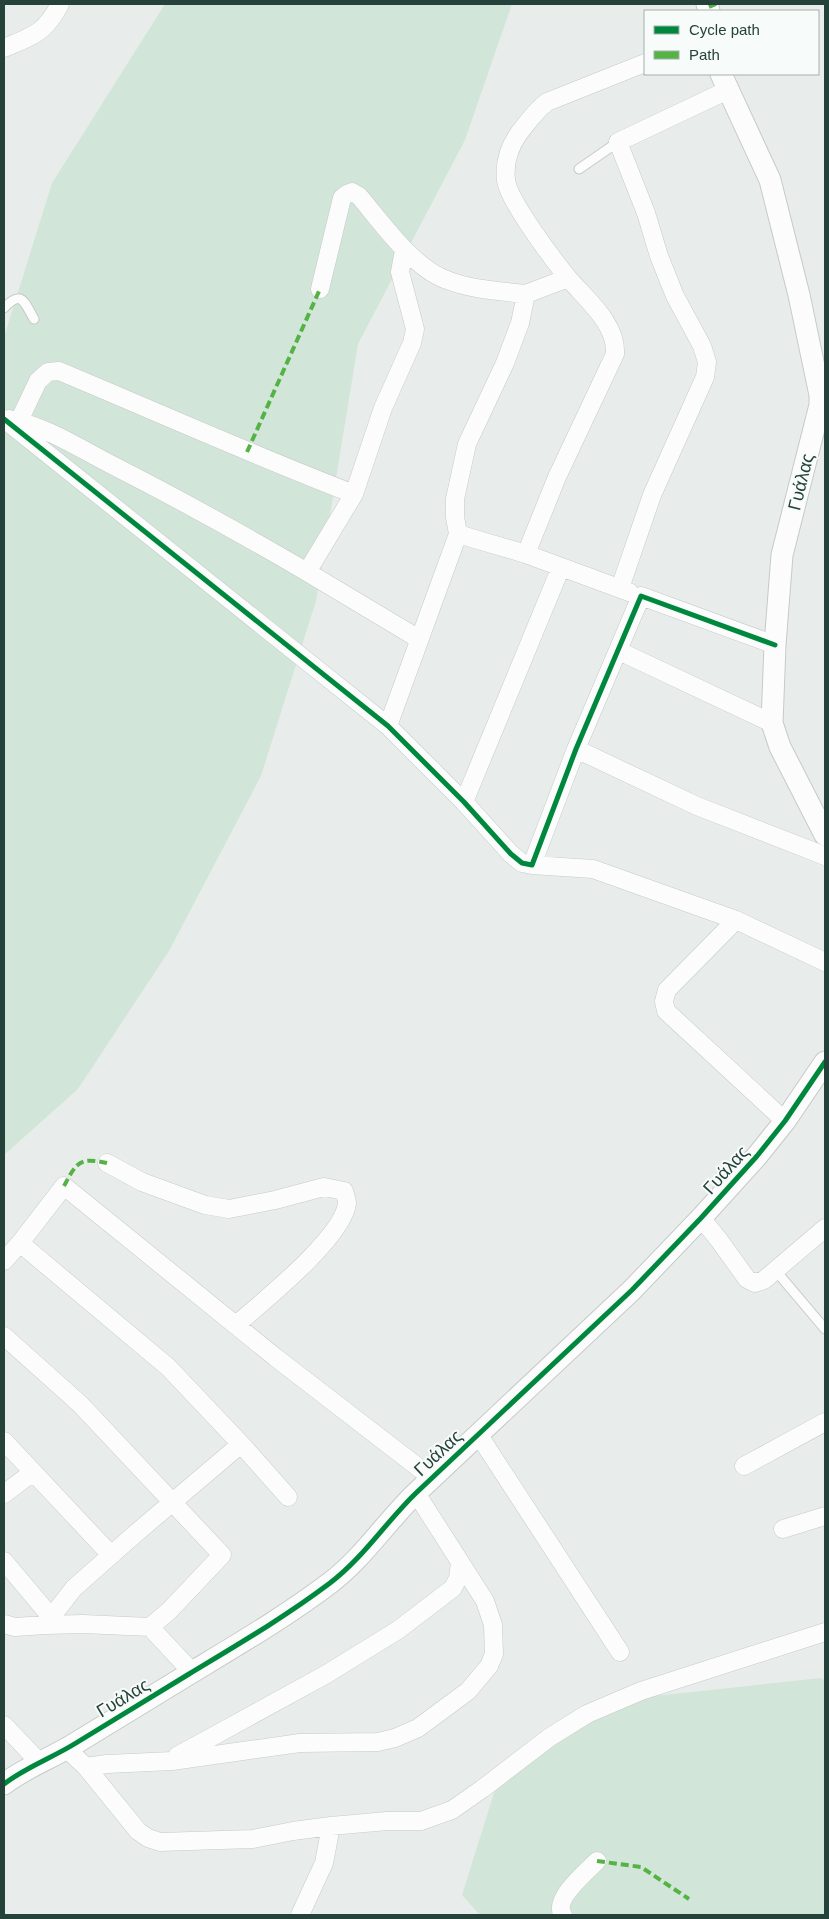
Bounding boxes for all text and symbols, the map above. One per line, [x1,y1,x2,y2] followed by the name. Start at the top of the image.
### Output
[644,10,819,75] legend
[689,21,760,38] text: Cycle path
[689,46,720,63] text: Path
[784,451,818,513] street label: Γυάλας
[699,1142,753,1198] street label: Γυάλας
[410,1426,466,1480] street label: Γυάλας
[93,1674,153,1722] street label: Γυάλας

